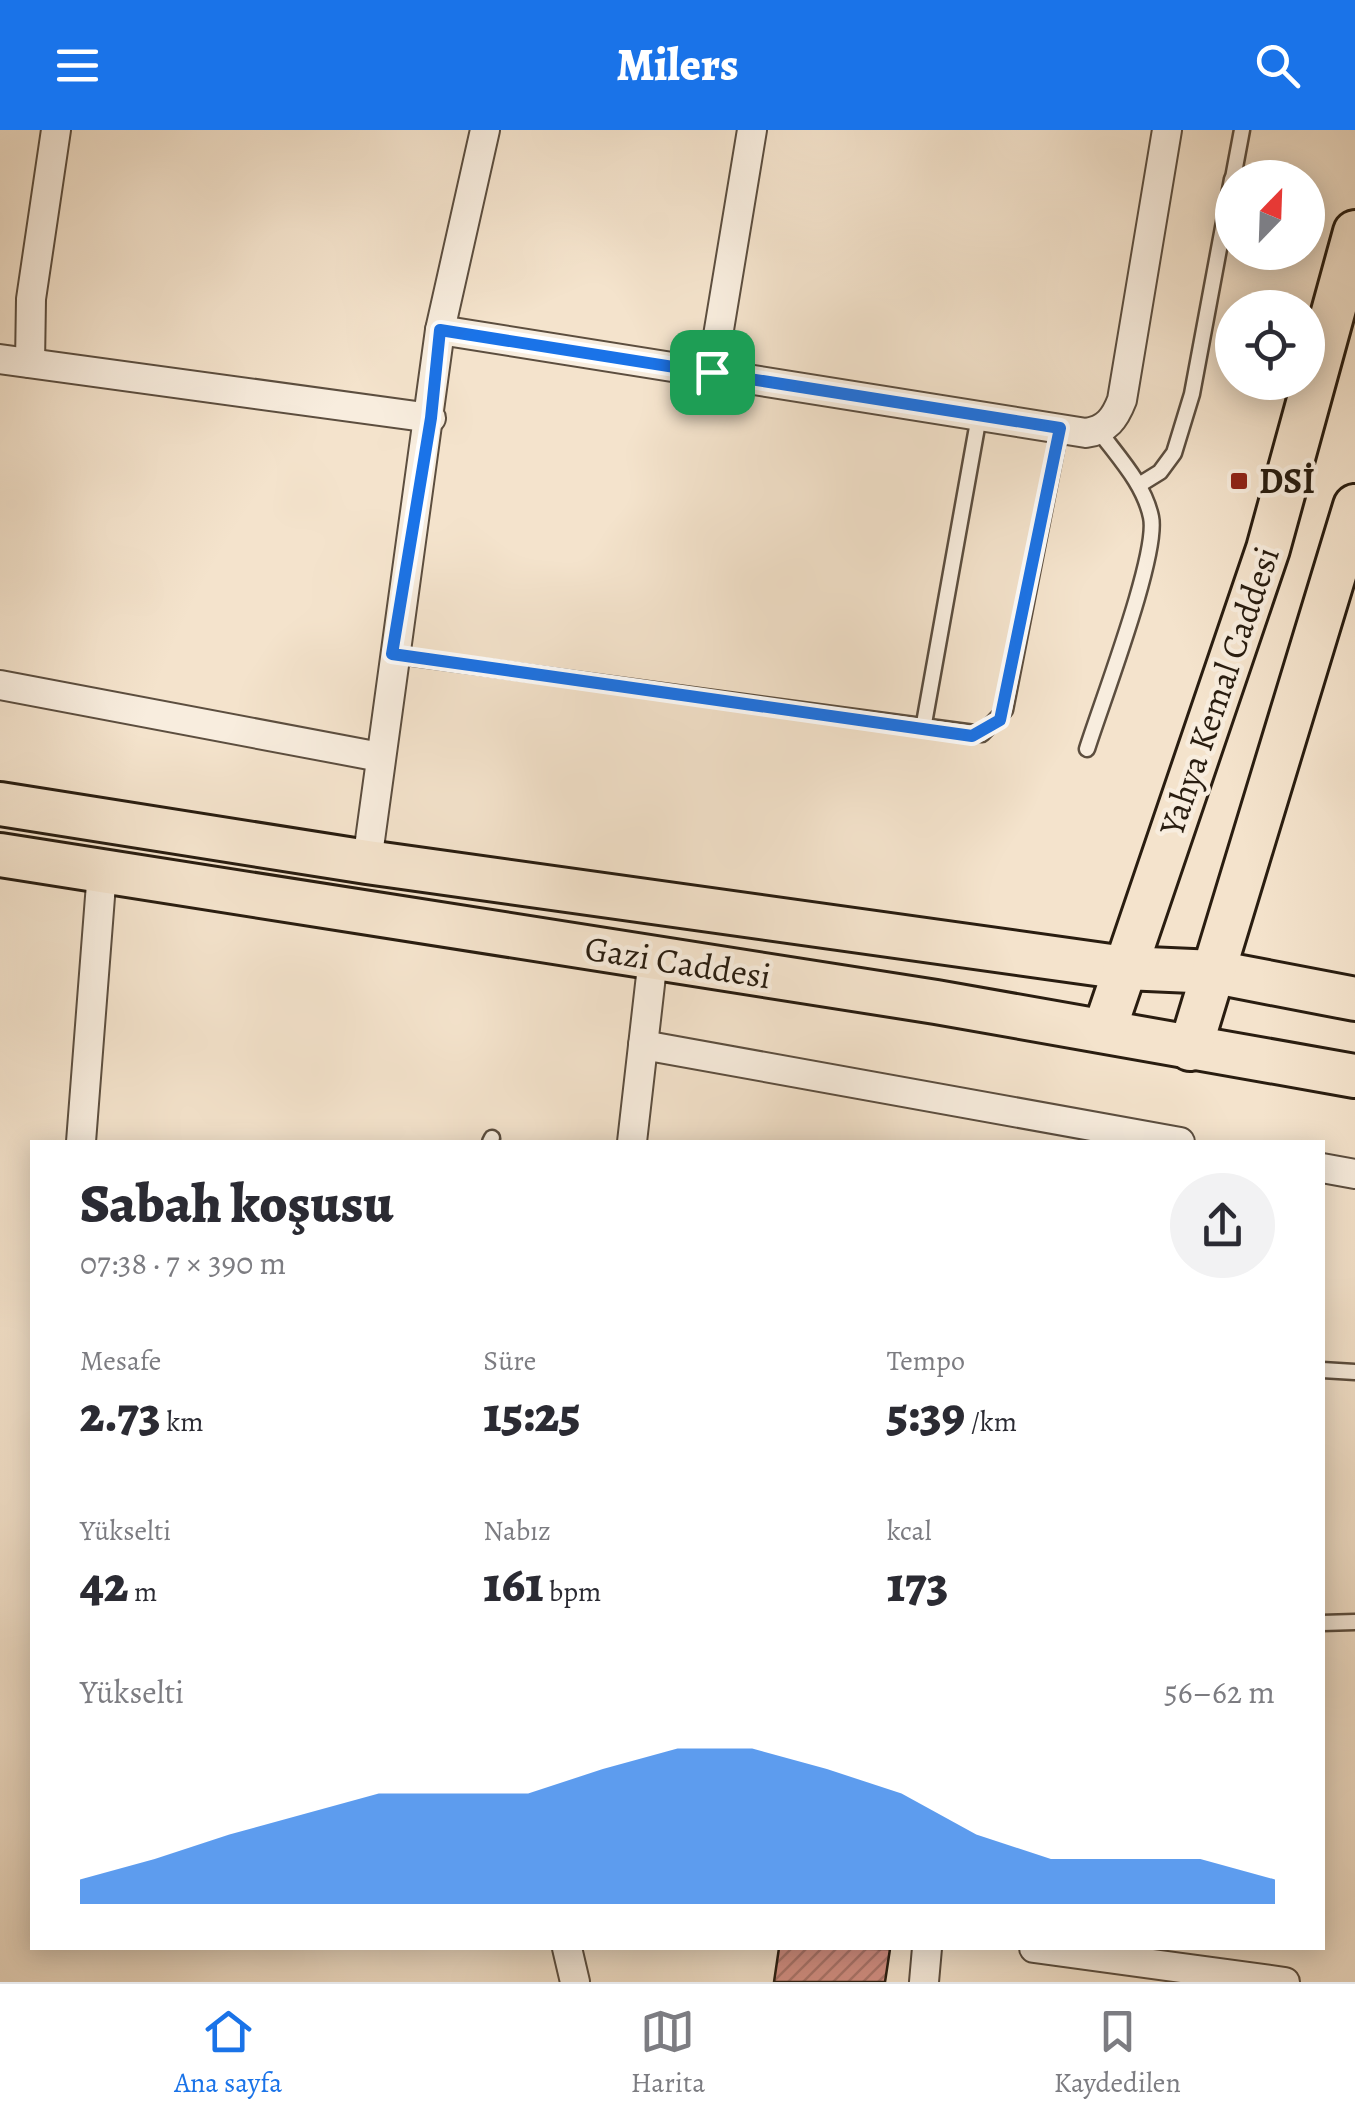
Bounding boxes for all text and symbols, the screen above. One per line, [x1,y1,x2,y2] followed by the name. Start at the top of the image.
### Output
[616,34,739,96] text: Milers
[50,38,105,93] icon: menu
[1250,38,1305,93] icon: search
[1215,160,1325,270] north arrow
[1215,160,1325,400] map controls
[1215,290,1325,400] button: locate
[670,330,755,415] pin
[685,345,740,400] icon: arrive
[1259,457,1315,505] place label: DSİ
[1228,470,1250,492] marker: DSİ
[1147,540,1291,843] street label: Yahya Kemal Caddesi
[582,924,774,1000] street label: Gazi Caddesi
[80,1166,394,1241] text: Sabah koşusu
[1170,1173,1275,1278] button: share
[80,1241,286,1285] text: 07:38 · 7 × 390 m
[80,1342,161,1380] text: Mesafe
[483,1342,536,1380] text: Süre
[887,1342,965,1380] text: Tempo
[80,1380,161,1448] text: 2.73
[483,1380,580,1448] text: 15:25
[887,1380,965,1448] text: 5:39
[161,1403,203,1441] text: km
[965,1403,1017,1441] text: /km
[80,1512,171,1550] text: Yükselti
[483,1512,551,1550] text: Nabız
[887,1512,932,1550] text: kcal
[80,1550,128,1618] text: 42
[483,1550,543,1618] text: 161
[887,1550,948,1618] text: 173
[128,1573,157,1611] text: m
[543,1573,601,1611] text: bpm
[80,1670,184,1714] text: Yükselti
[1164,1670,1275,1714] text: 56–62 m
[174,2004,282,2102] tab: Ana sayfa
[631,2004,705,2102] tab: Harita
[1054,2004,1181,2102] tab: Kaydedilen

